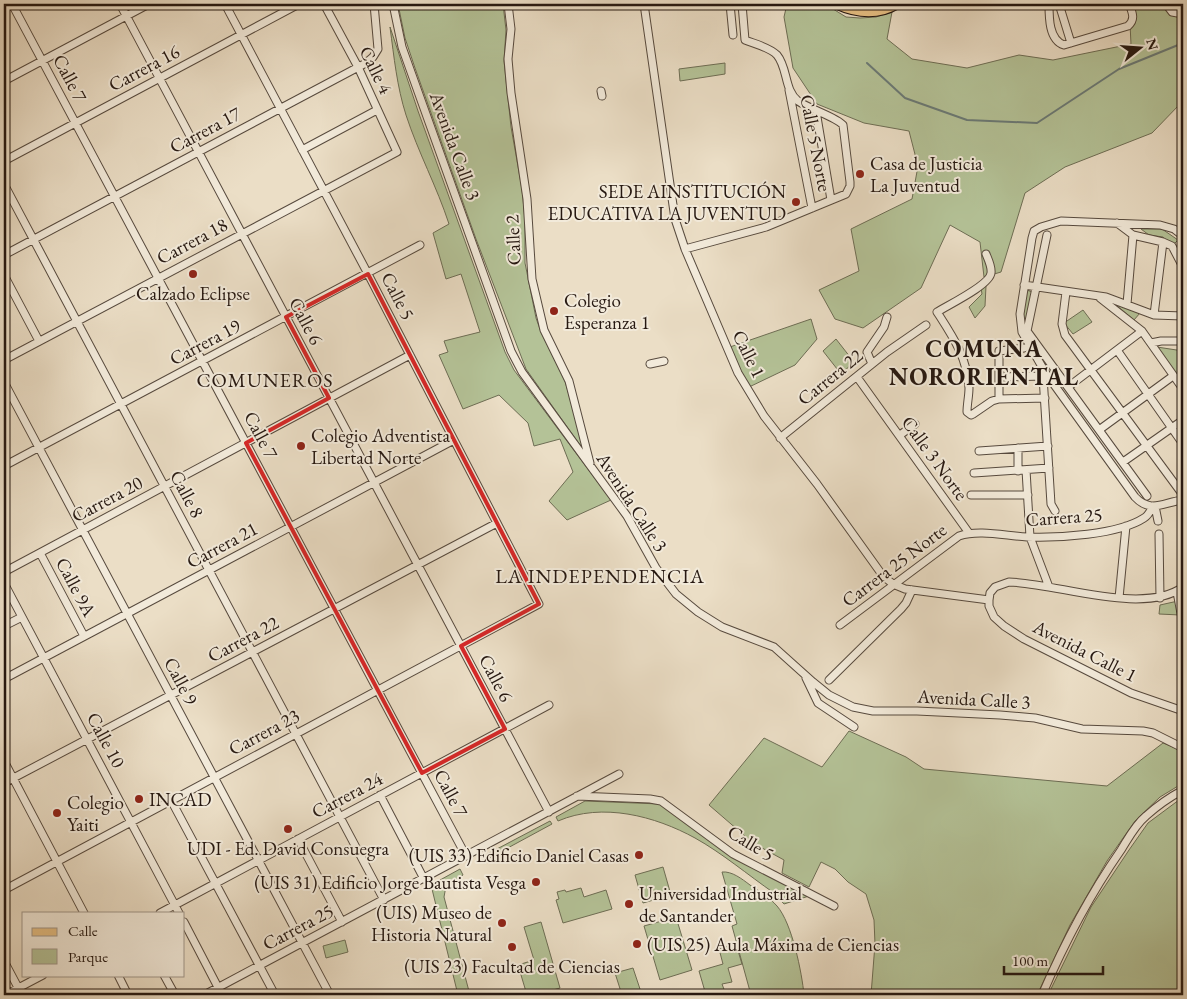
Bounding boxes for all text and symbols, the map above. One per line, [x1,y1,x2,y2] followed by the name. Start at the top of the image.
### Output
[1114,22,1164,72] north arrow
[1142,36,1163,53] text: N
[104,39,184,97] street label: Carrera 16
[354,42,399,99] street label: Calle 4
[47,50,93,107] street label: Calle 7
[424,88,486,204] street label: Avenida Calle 3
[794,92,838,194] street label: Calle 5 Norte
[165,100,246,159] street label: Carrera 17
[870,151,983,198] place label: Casa de Justicia La Juventud
[854,168,866,180] marker: Casa de Justicia La Juventud
[548,179,786,226] place label: SEDE AINSTITUCIÓN EDUCATIVA LA JUVENTUD
[790,196,802,208] marker: SEDE AINSTITUCIÓN EDUCATIVA LA JUVENTUD
[152,212,232,270] street label: Carrera 18
[499,214,527,266] street label: Calle 2
[187,268,199,280] marker: Calzado Eclipse
[375,268,421,324] street label: Calle 5
[136,281,250,306] place label: Calzado Eclipse
[564,288,650,335] place label: Colegio Esperanza 1
[283,293,329,349] street label: Calle 6
[548,305,560,317] marker: Colegio Esperanza 1
[165,313,245,371] street label: Carrera 19
[727,326,771,382] street label: Calle 1
[889,333,1079,392] district label: COMUNA NORORIENTAL
[792,343,868,411] street label: Carrera 22
[196,367,334,393] district label: COMUNEROS
[238,407,284,464] street label: Calle 7
[896,411,974,505] street label: Calle 3 Norte
[311,423,450,470] place label: Colegio Adventista Libertad Norte
[295,440,307,452] marker: Colegio Adventista Libertad Norte
[590,447,673,556] street label: Avenida Calle 3
[164,466,210,522] street label: Calle 8
[67,470,147,528] street label: Carrera 20
[1025,502,1103,532] street label: Carrera 25
[182,516,262,574] street label: Carrera 21
[837,517,951,613] street label: Carrera 25 Norte
[50,553,102,622] street label: Calle 9A
[495,563,705,589] district label: LA INDEPENDENCIA
[203,610,283,668] street label: Carrera 22
[1028,614,1141,688] street label: Avenida Calle 1
[473,650,519,706] street label: Calle 6
[158,653,204,709] street label: Calle 9
[916,684,1031,714] street label: Avenida Calle 3
[224,703,304,761] street label: Carrera 23
[81,708,131,772] street label: Calle 10
[307,765,388,824] street label: Carrera 24
[428,765,474,822] street label: Calle 7
[149,787,211,812] place label: INCAD
[67,790,124,837] place label: Colegio Yaiti
[133,793,145,805] marker: INCAD
[51,807,63,819] marker: Colegio Yaiti
[723,819,779,867] street label: Calle 5
[282,823,294,835] marker: UDI - Ed. David Consuegra
[187,836,390,861] place label: UDI - Ed. David Consuegra
[409,843,629,868] place label: (UIS 33) Edificio Daniel Casas
[633,849,645,861] marker: (UIS 33) Edificio Daniel Casas
[254,870,526,895] place label: (UIS 31) Edificio Jorge Bautista Vesga
[530,876,542,888] marker: (UIS 31) Edificio Jorge Bautista Vesga
[639,881,803,928] place label: Universidad Industrial de Santander
[258,898,338,956] street label: Carrera 25
[623,898,635,910] marker: Universidad Industrial de Santander
[371,900,492,947] place label: (UIS) Museo de Historia Natural
[22,912,185,976] legend
[496,917,508,929] marker: (UIS) Museo de Historia Natural
[68,921,98,940] text: Calle
[647,932,899,957] place label: (UIS 25) Aula Máxima de Ciencias
[631,938,643,950] marker: (UIS 25) Aula Máxima de Ciencias
[506,941,518,953] marker: (UIS 23) Facultad de Ciencias
[1004,944,1103,976] scale bar
[68,947,108,966] text: Parque
[1012,951,1049,970] text: 100 m
[404,954,620,979] place label: (UIS 23) Facultad de Ciencias

